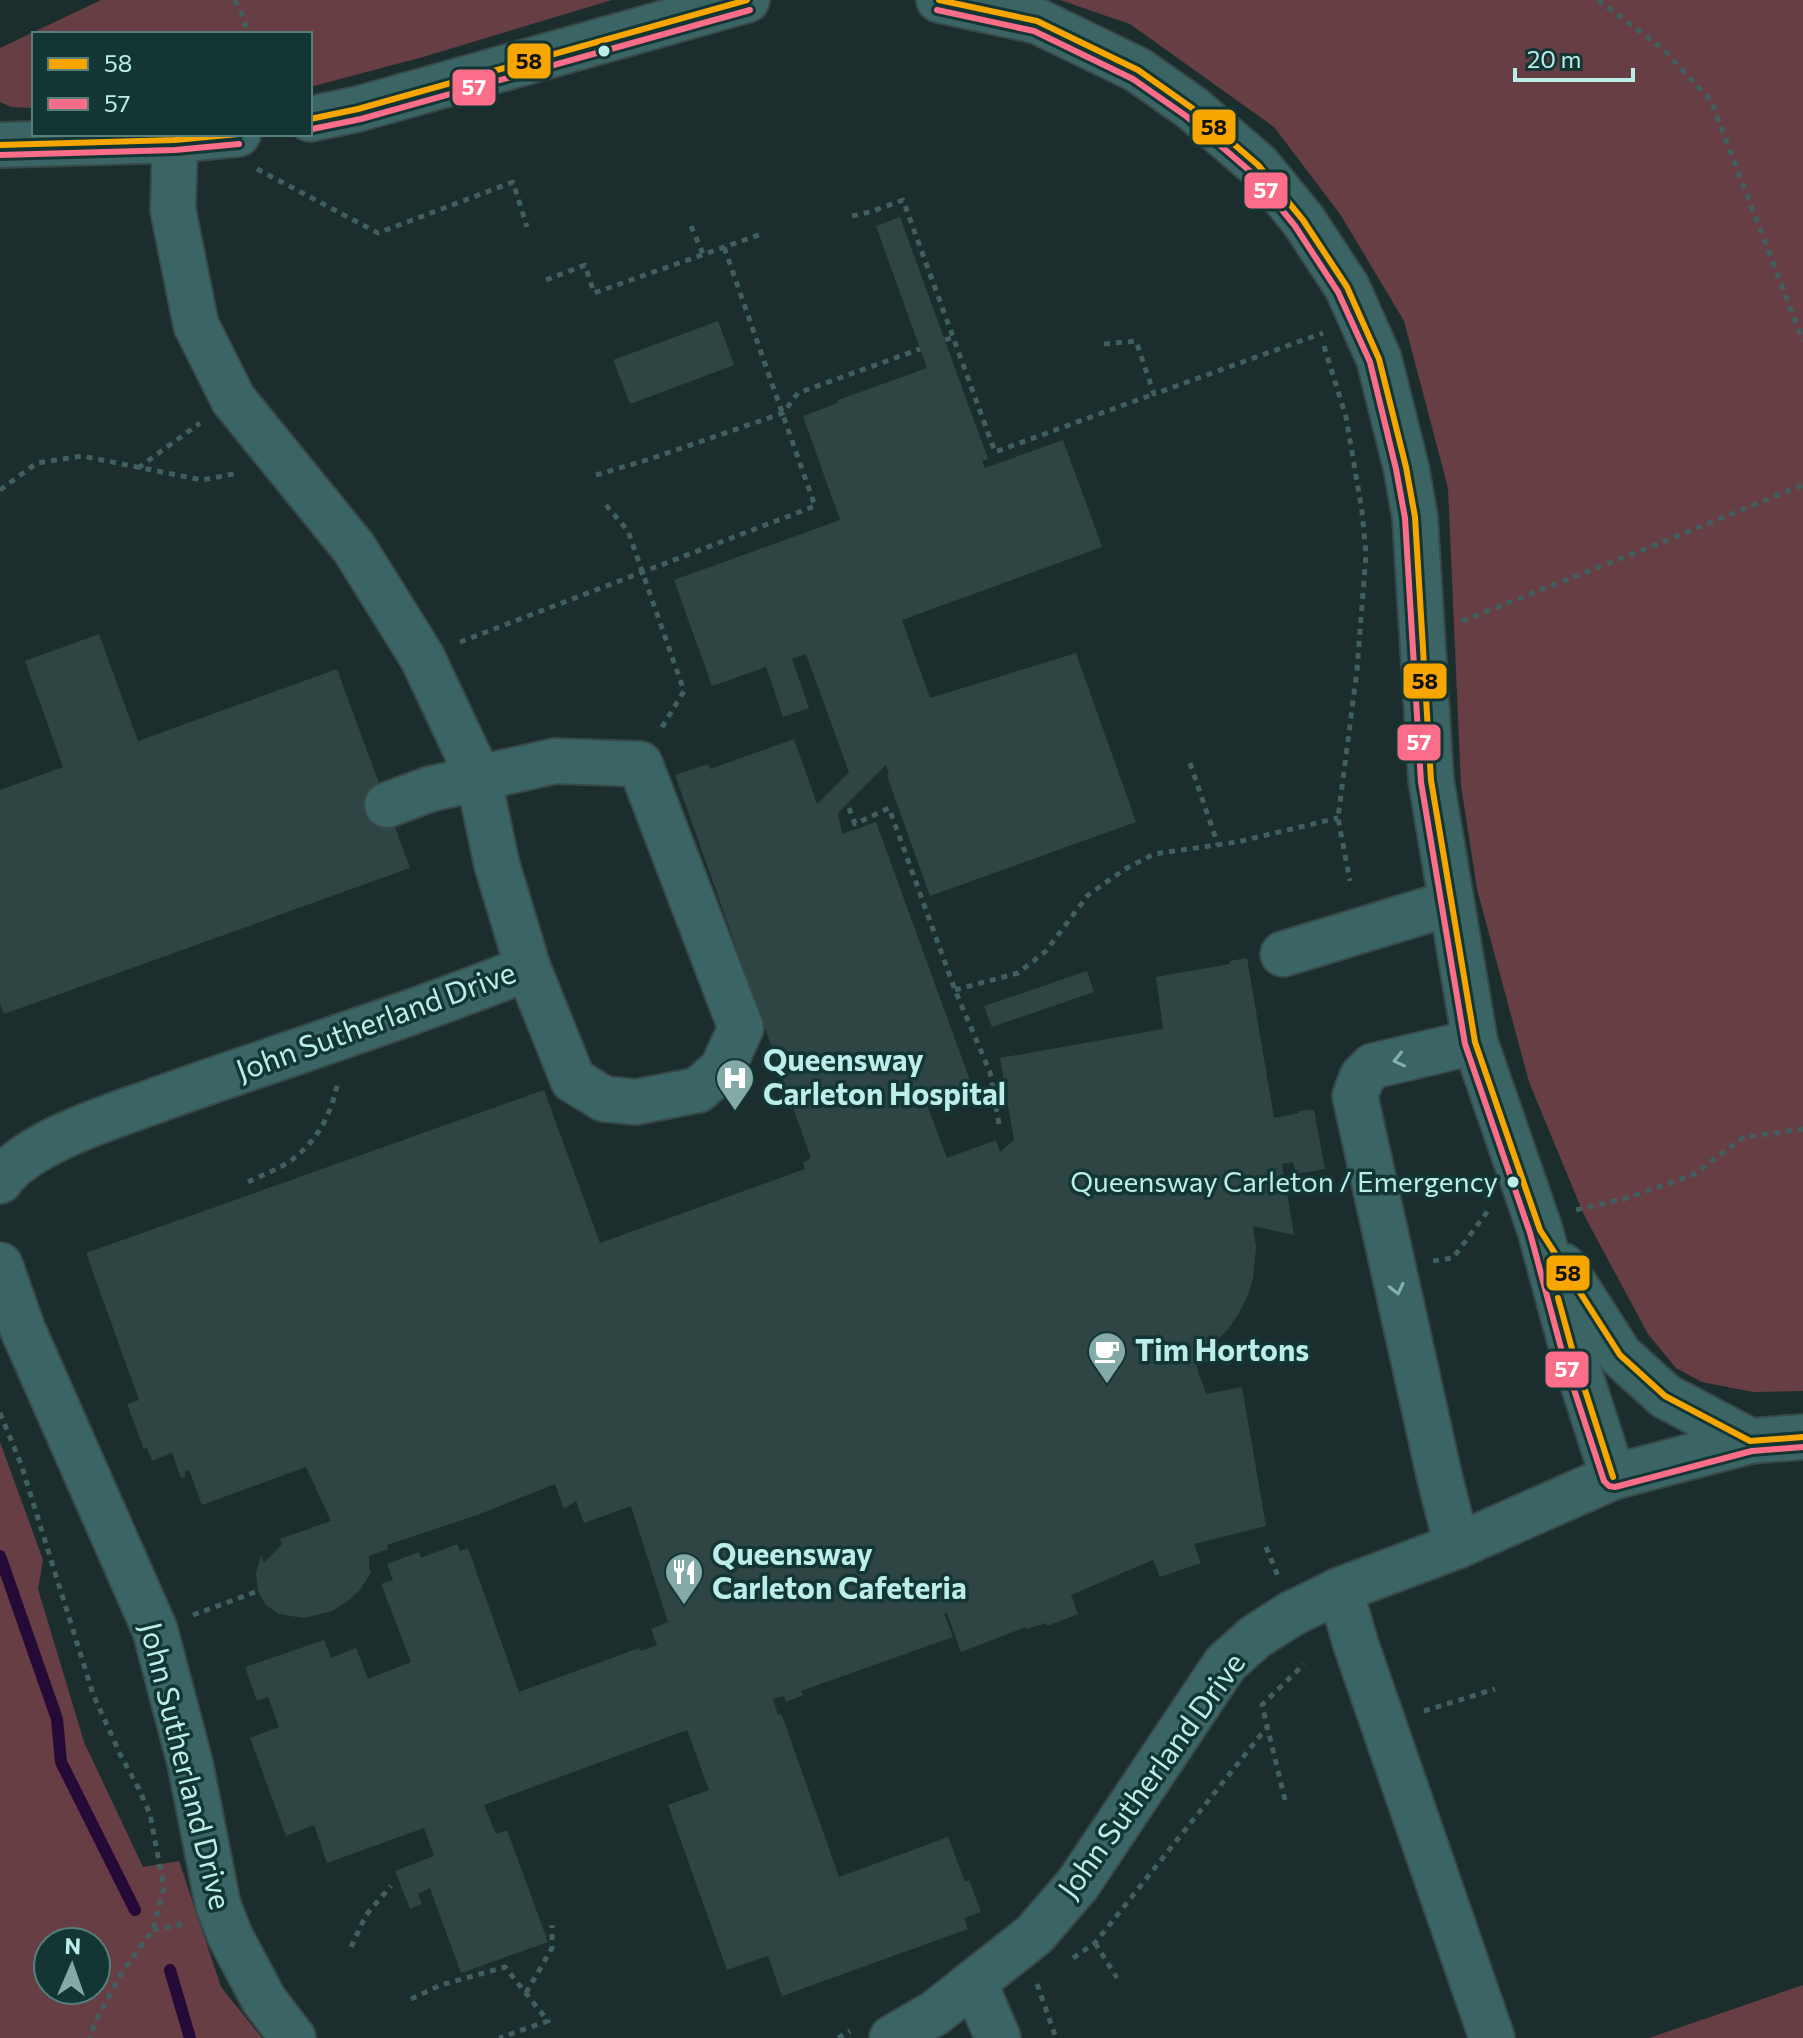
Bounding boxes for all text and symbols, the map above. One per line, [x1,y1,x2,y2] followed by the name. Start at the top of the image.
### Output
[32,32,312,136] legend
[1515,32,1633,82] scale bar
[506,42,552,80] line badge: 58
[596,43,612,59] unlabelled marker
[1527,44,1581,73] text: 20 m
[516,47,542,74] text: 58
[104,48,132,77] text: 58
[451,68,497,107] line badge: 57
[462,73,486,100] text: 57
[104,88,130,117] text: 57
[1191,108,1237,146] line badge: 58
[1201,113,1227,140] text: 58
[1243,171,1289,210] line badge: 57
[1254,176,1278,203] text: 57
[1402,662,1448,700] line badge: 58
[1412,667,1438,694] text: 58
[1396,723,1442,762] line badge: 57
[1407,728,1431,755] text: 57
[230,952,520,1087] street label: John Sutherland Drive
[763,1040,1006,1111] place label: Queensway Carleton Hospital
[1393,1051,1407,1068] one-way arrow
[714,1057,756,1112] hospital icon: Queensway Carleton Hospital
[1070,1164,1498,1198] place label: Queensway Carleton / Emergency
[1505,1174,1521,1190] marker: Queensway Carleton / Emergency
[1545,1254,1591,1292] line badge: 58
[1555,1259,1581,1286] text: 58
[1388,1282,1405,1295] one-way arrow
[1086,1330,1128,1385] cafe icon: Tim Hortons
[1135,1330,1309,1367] place label: Tim Hortons
[1544,1350,1590,1389] line badge: 57
[1555,1355,1579,1382] text: 57
[712,1534,967,1605] place label: Queensway Carleton Cafeteria
[663,1551,705,1606] restaurant icon: Queensway Carleton Cafeteria
[134,1618,241,1913] street label: John Sutherland Drive
[1048,1645,1251,1905] street label: John Sutherland Drive
[32,1926,112,2006] north arrow
[64,1932,81,1959] text: N

